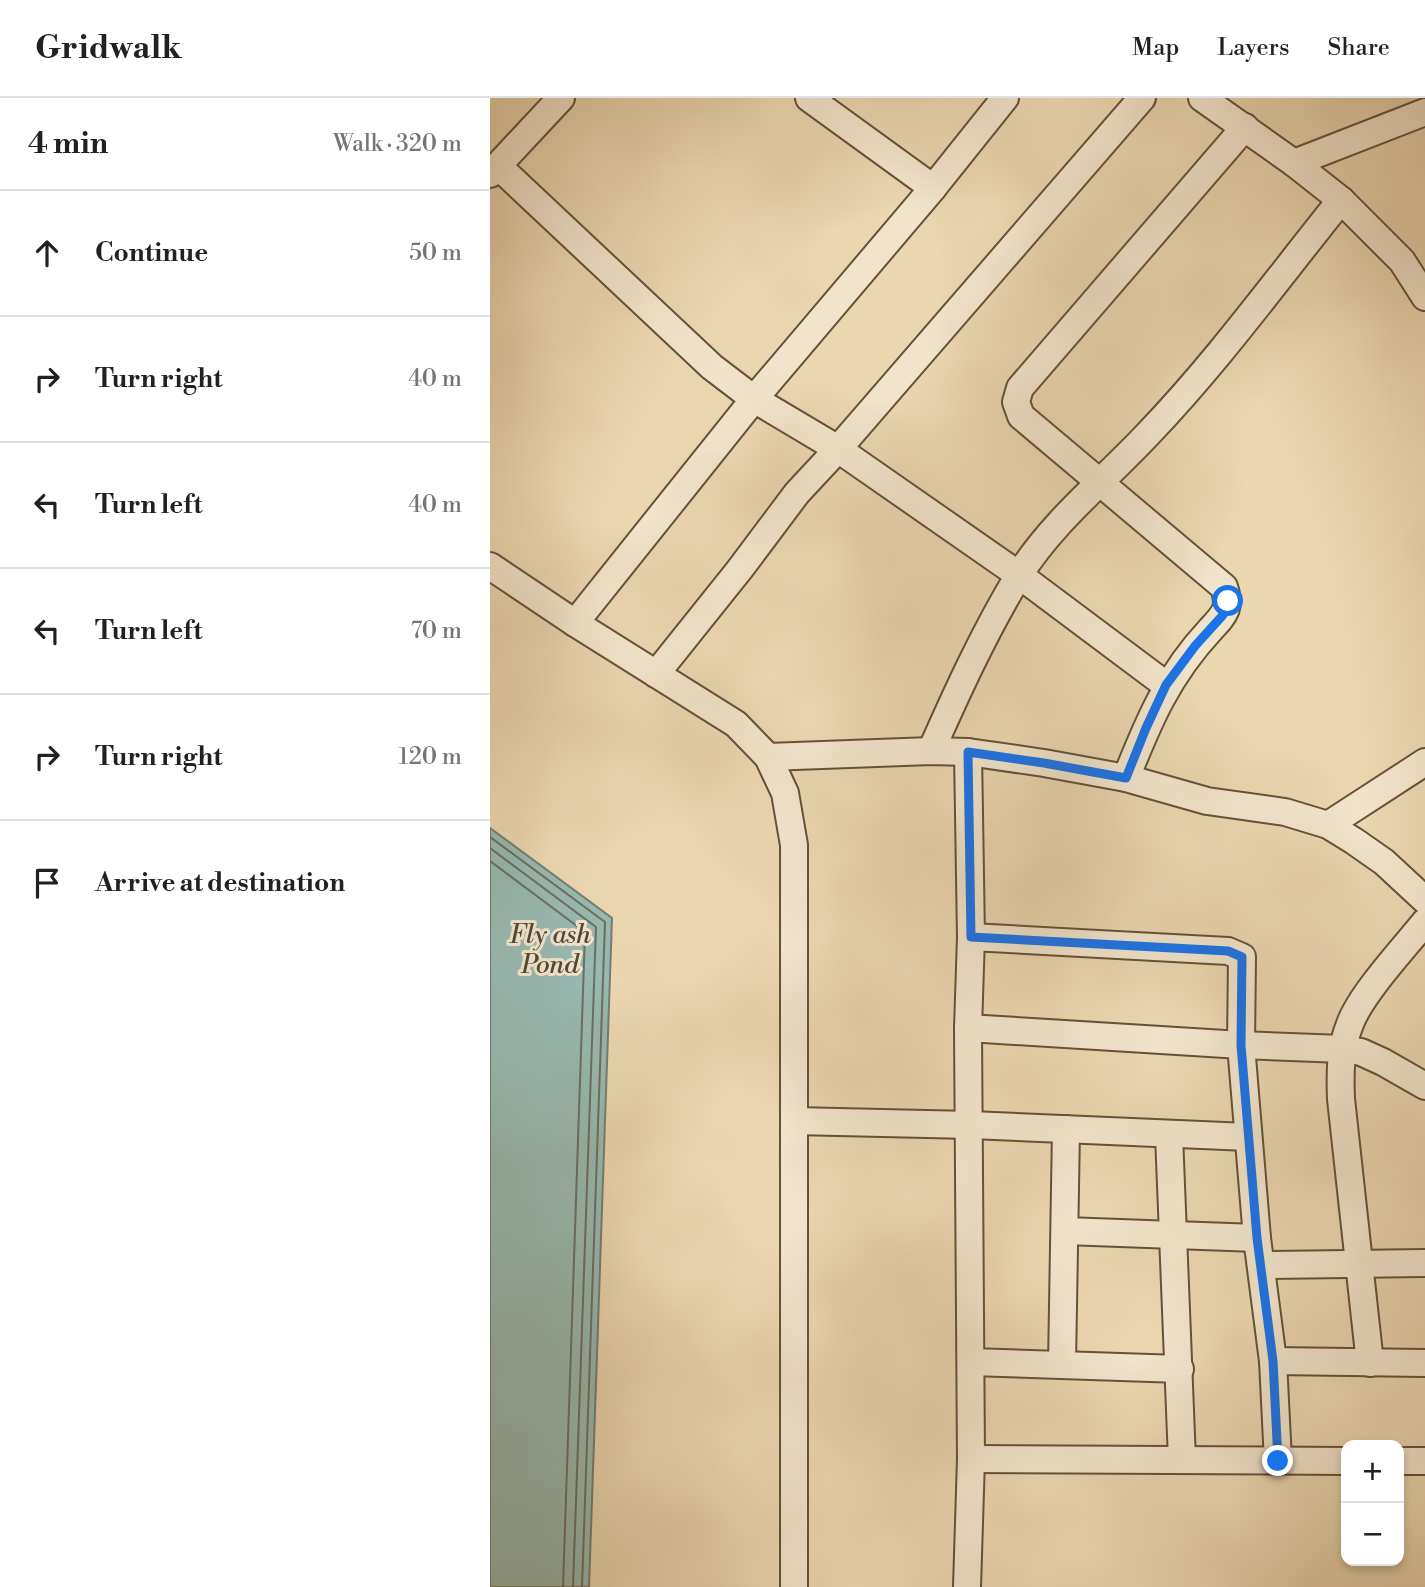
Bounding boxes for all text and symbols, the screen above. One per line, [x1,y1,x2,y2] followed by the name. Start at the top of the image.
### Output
[35,28,182,69] text: Gridwalk
[1132,33,1179,63] text: Map
[1217,33,1289,63] text: Layers
[1327,33,1390,63] text: Share
[28,125,108,163] text: 4 min
[333,130,462,158] text: Walk · 320 m
[28,234,66,272] icon: ahead
[95,237,208,269] text: Continue
[409,239,462,267] text: 50 m
[28,360,66,398] icon: right
[95,363,223,395] text: Turn right
[408,365,462,393] text: 40 m
[28,486,66,524] icon: left
[95,489,203,521] text: Turn left
[408,491,462,519] text: 40 m
[1212,585,1243,616] route start
[28,612,66,650] icon: left
[95,615,203,647] text: Turn left
[411,617,462,645] text: 70 m
[28,738,66,776] icon: right
[95,741,223,773] text: Turn right
[398,743,462,771] text: 120 m
[28,864,66,902] icon: arrive
[95,867,345,899] text: Arrive at destination
[509,919,591,981] water label: Fly ash Pond
[1341,1440,1404,1566] map controls
[1341,1440,1404,1503] button: +
[1262,1445,1293,1476] route end
[1341,1503,1404,1566] button: −

